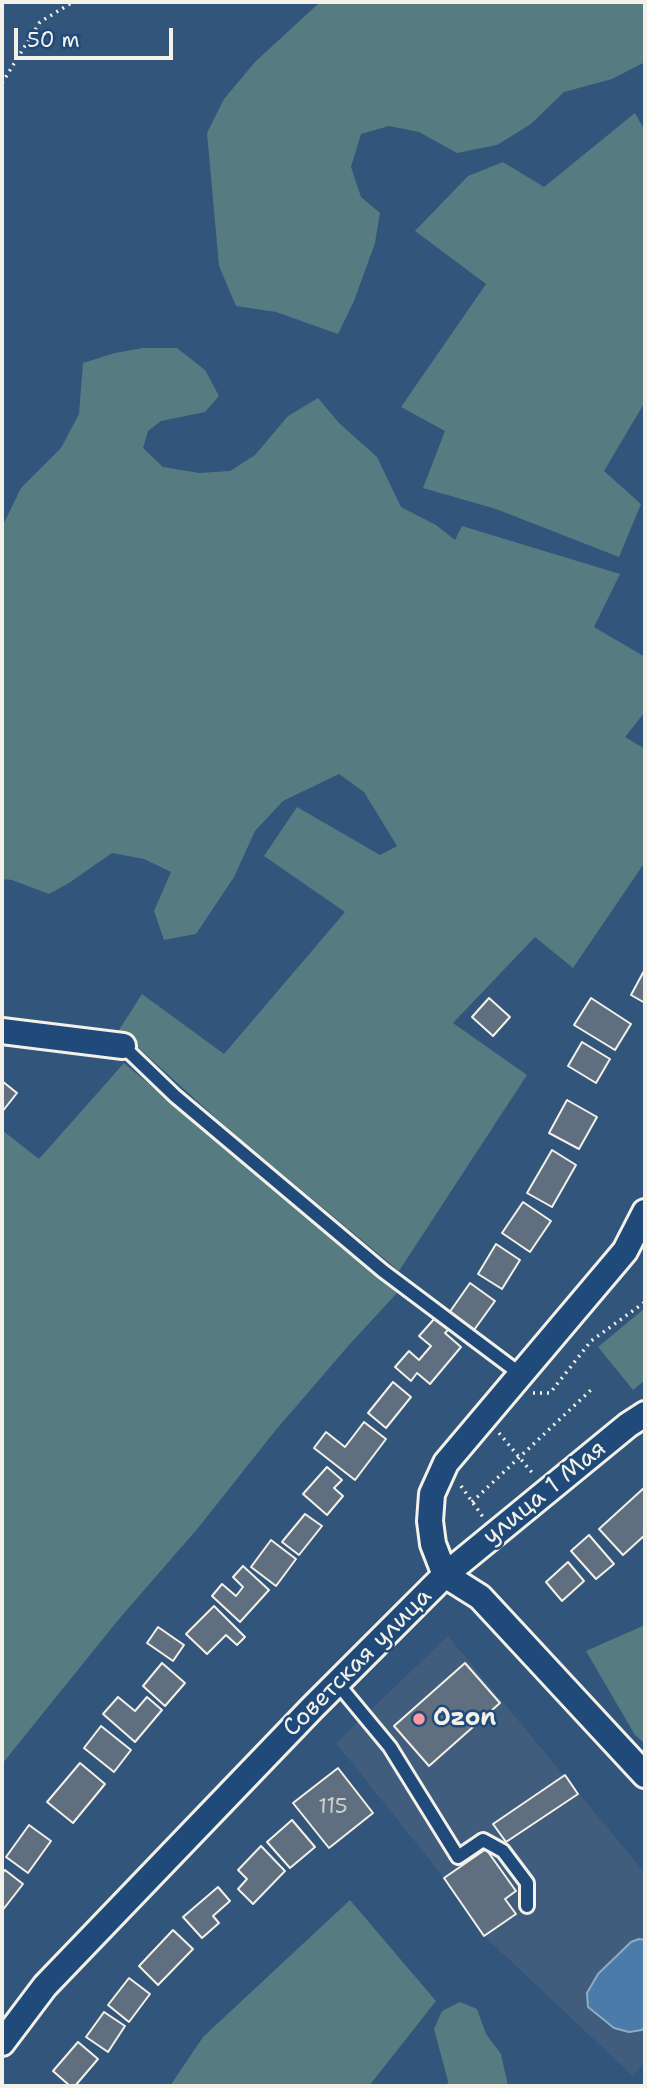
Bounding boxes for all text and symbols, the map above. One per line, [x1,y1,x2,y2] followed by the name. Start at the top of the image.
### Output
[18,14,177,58] scale bar
[27,26,80,54] text: 50 m
[478,1435,612,1551] street label: улица 1 Мая
[278,1583,438,1743] street label: Советская улица
[433,1705,496,1733] place label: Ozon
[411,1711,427,1727] marker: Ozon
[318,1795,348,1821] house number: 115

